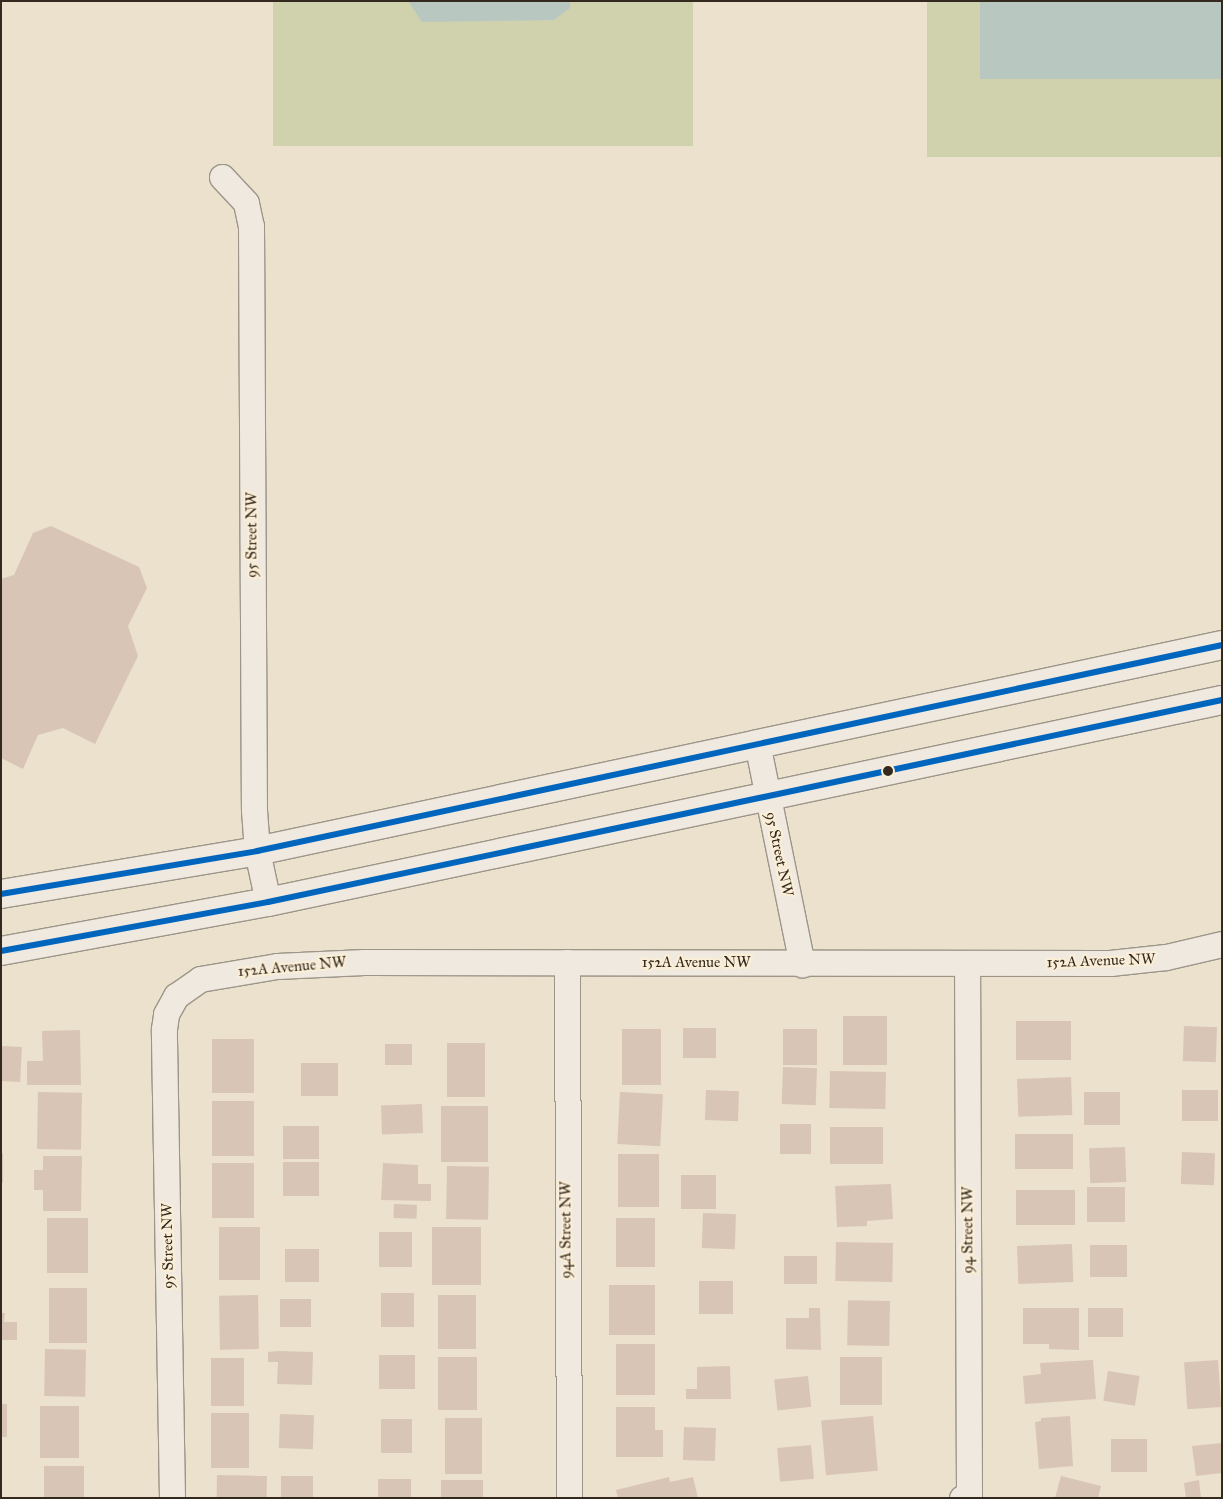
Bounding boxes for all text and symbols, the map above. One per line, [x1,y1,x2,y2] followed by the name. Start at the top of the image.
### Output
[243,492,261,578] street label: 95 Street NW
[883,766,893,776] unlabelled marker
[761,810,797,898] street label: 95 Street NW
[1046,950,1156,972] street label: 152A Avenue NW
[237,953,347,981] street label: 152A Avenue NW
[642,954,750,972] street label: 152A Avenue NW
[557,1181,575,1279] street label: 94A Street NW
[959,1186,977,1274] street label: 94 Street NW
[158,1203,178,1289] street label: 95 Street NW

